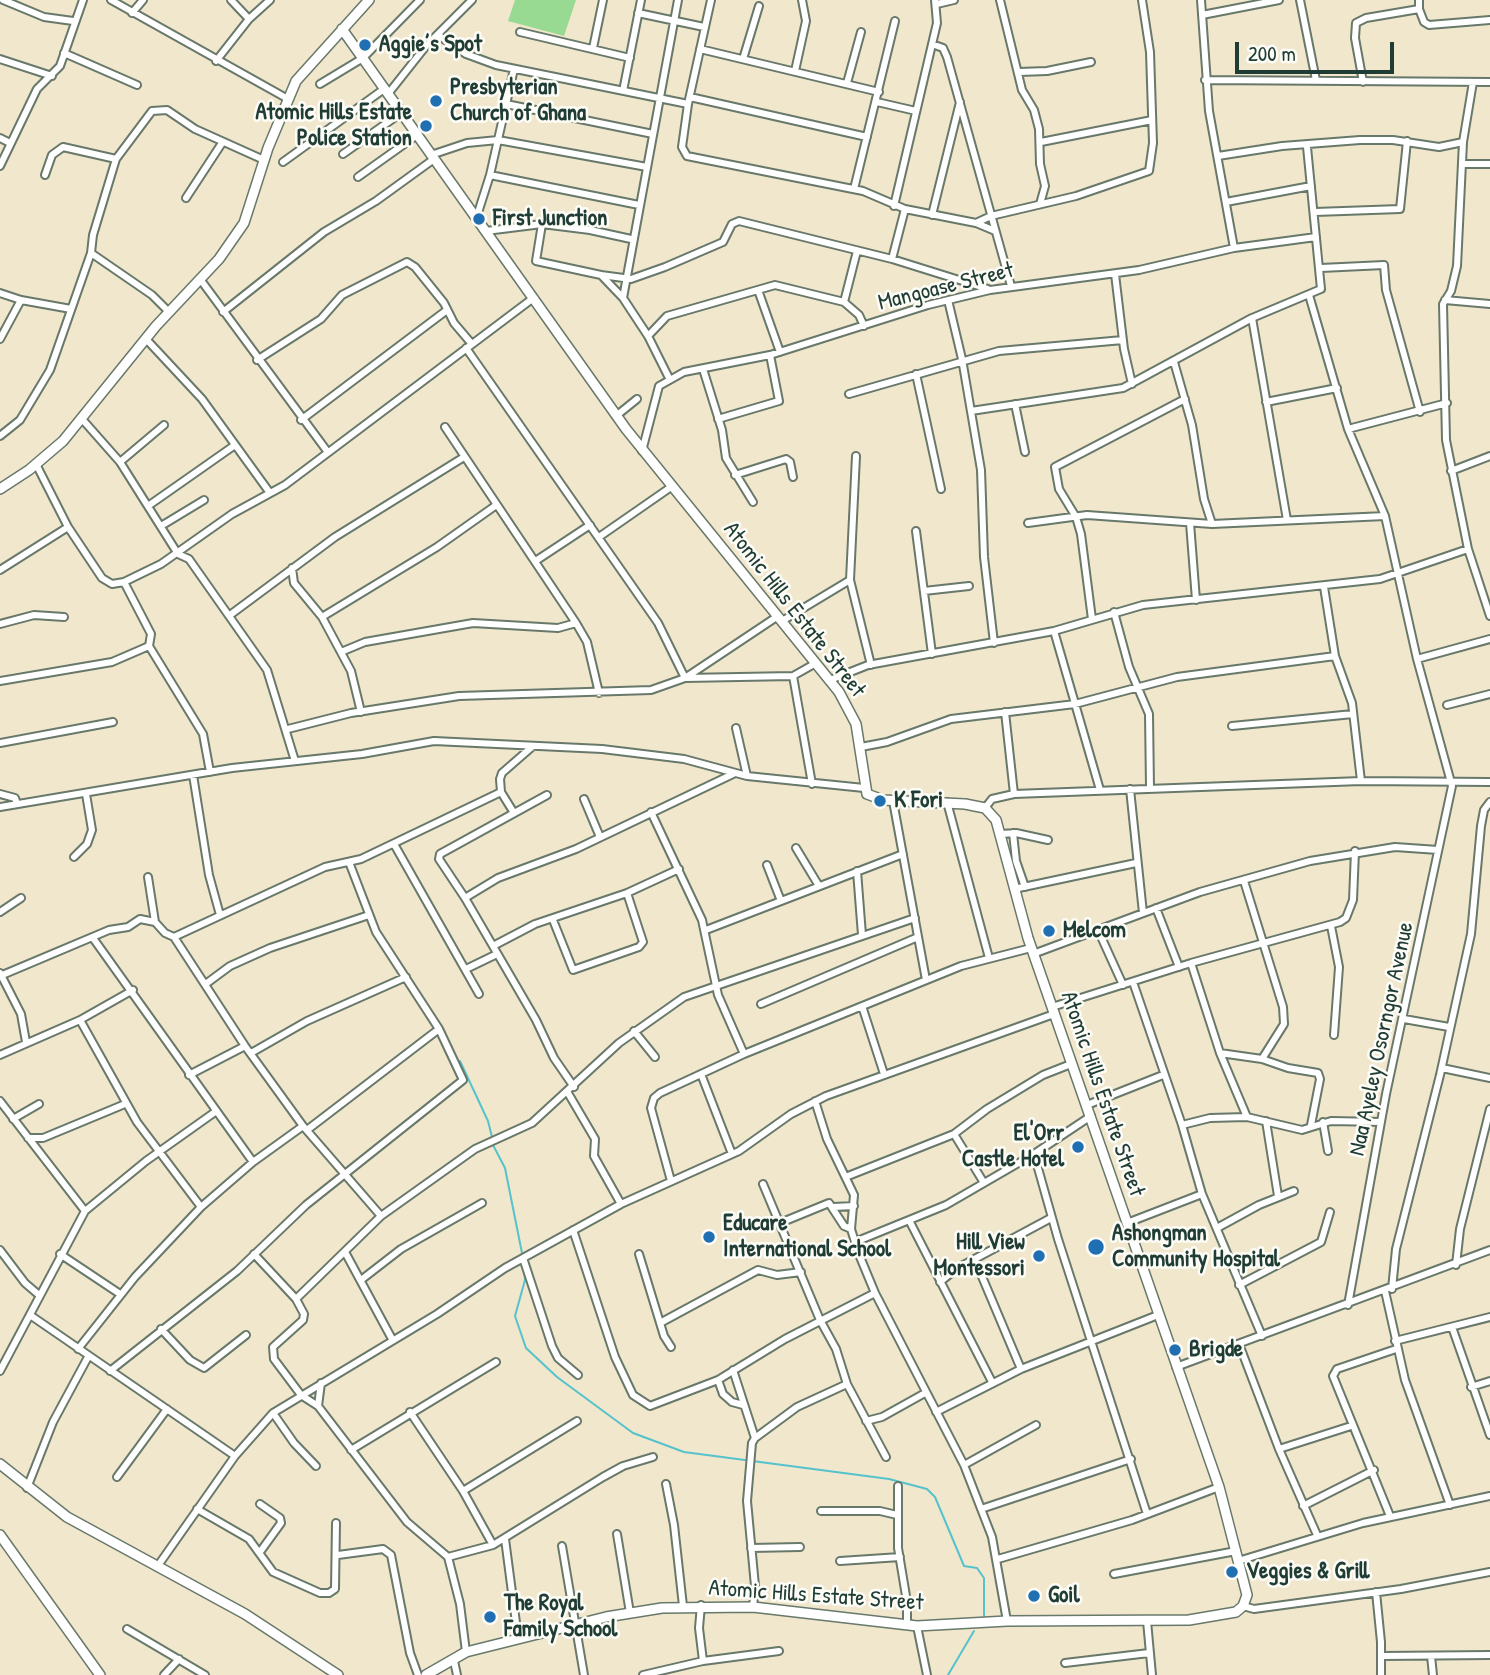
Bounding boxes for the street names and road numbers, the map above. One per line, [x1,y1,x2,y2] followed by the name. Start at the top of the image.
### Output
[875,257,1017,317] street label: Mangoase Street
[717,517,871,703] street label: Atomic Hills Estate Street
[1344,920,1420,1158] street label: Naa Ayeley Osorngor Avenue
[1054,988,1150,1200] street label: Atomic Hills Estate Street
[708,1575,924,1617] street label: Atomic Hills Estate Street

